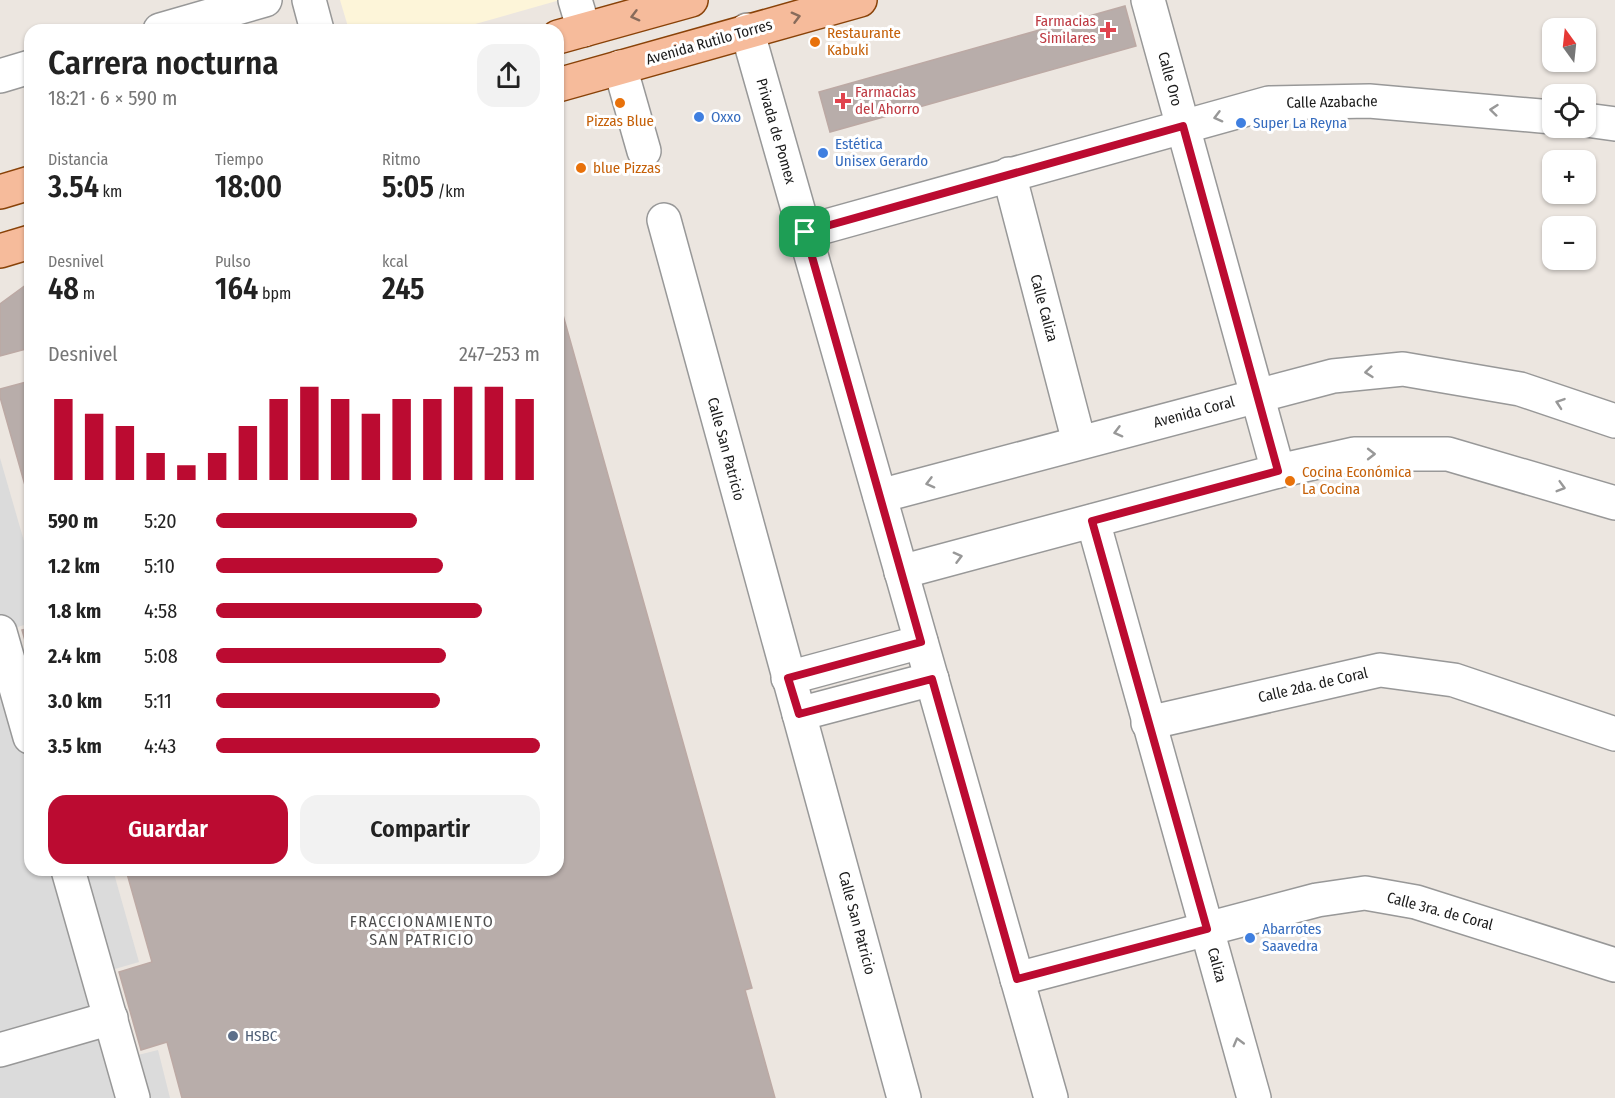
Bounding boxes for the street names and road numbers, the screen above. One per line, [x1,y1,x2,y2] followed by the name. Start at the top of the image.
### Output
[644,15,774,69] street label: Avenida Rutilo Torres
[1154,50,1186,108] street label: Calle Oro
[752,76,800,186] street label: Privada de Pomex
[1286,92,1378,112] street label: Calle Azabache
[1026,272,1062,344] street label: Calle Caliza
[1151,392,1237,432] street label: Avenida Coral
[704,395,748,503] street label: Calle San Patricio
[1256,664,1370,706] street label: Calle 2da. de Coral
[835,869,879,977] street label: Calle San Patricio
[1385,888,1495,934] street label: Calle 3ra. de Coral
[1204,946,1230,984] street label: Caliza

